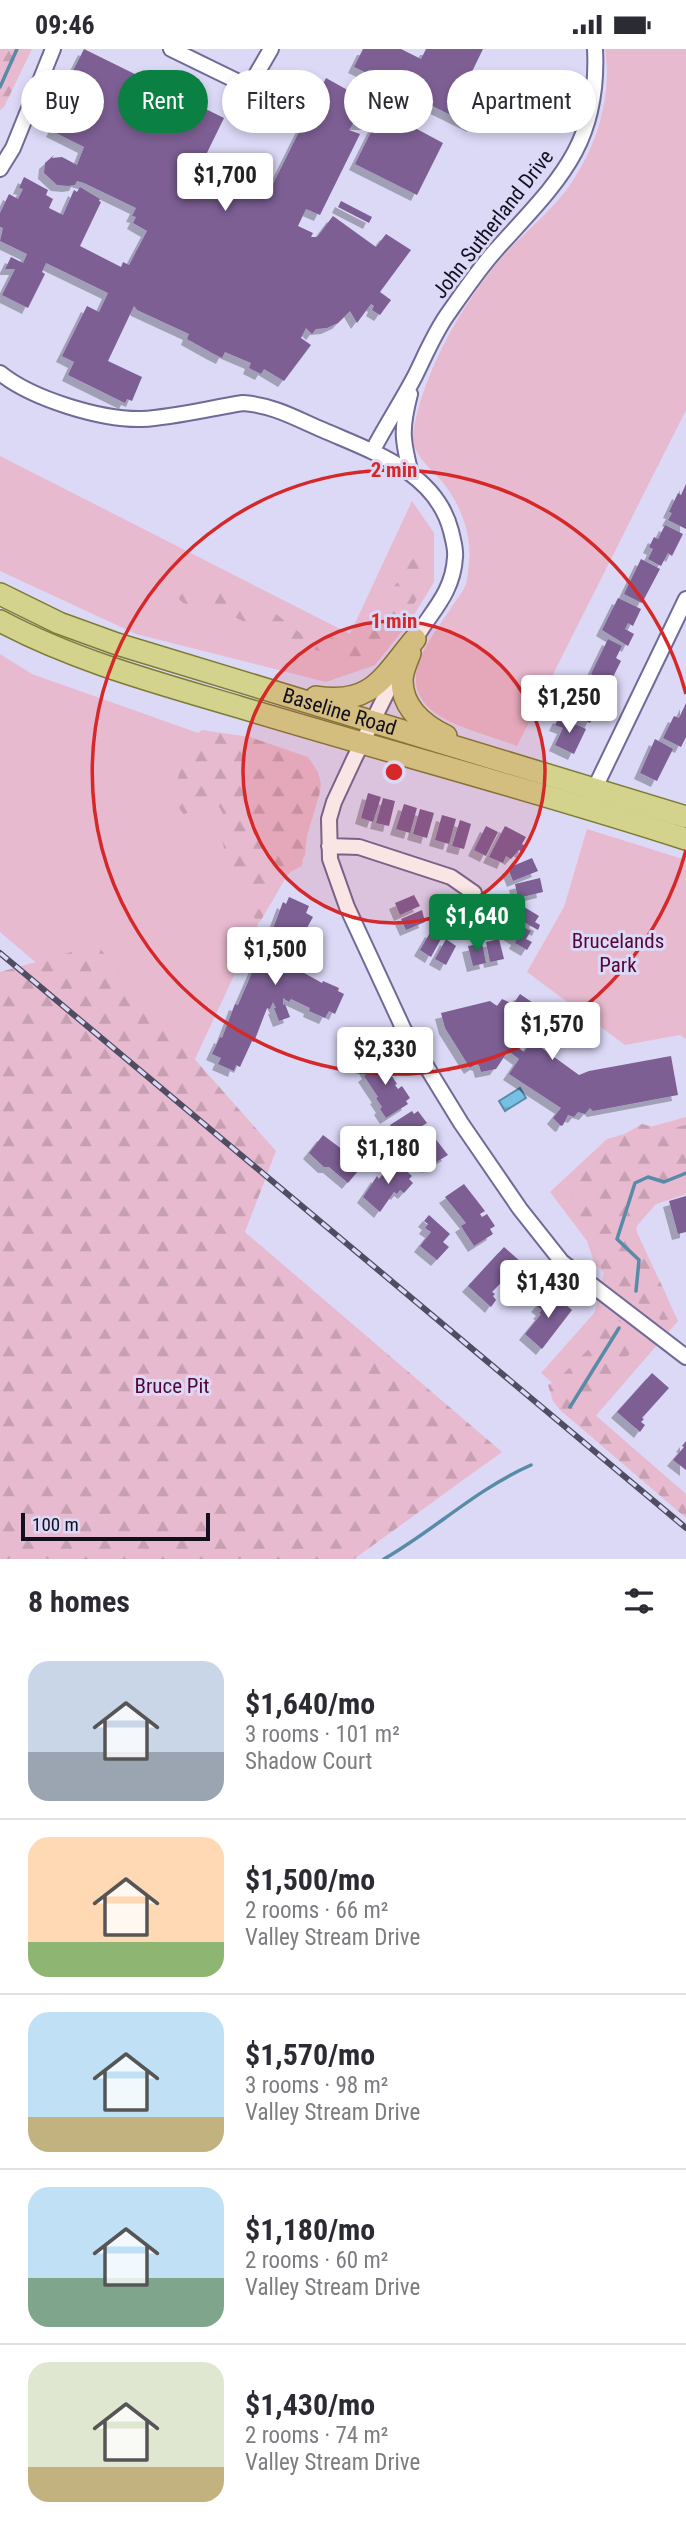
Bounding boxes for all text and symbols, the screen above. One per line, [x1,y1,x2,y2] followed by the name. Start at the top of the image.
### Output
[35,10,95,40] text: 09:46
[21,70,104,133] chip: Buy
[118,70,208,133] chip: Rent
[222,70,330,133] chip: Filters
[344,70,433,133] chip: New
[447,70,596,133] chip: Apartment
[428,145,558,303] street label: John Sutherland Drive
[168,153,282,213] pin: $1,700
[193,162,257,189] text: $1,700
[371,458,417,482] text: 2 min
[371,609,417,633] text: 1 min
[512,675,626,735] pin: $1,250
[280,683,399,740] street label: Baseline Road
[537,684,601,711] text: $1,250
[382,760,406,784] centre of rings
[420,895,534,954] pin: $1,640
[445,903,509,930] text: $1,640
[218,927,332,987] pin: $1,500
[572,929,664,977] park label: Brucelands Park
[243,936,307,963] text: $1,500
[495,1003,609,1062] pin: $1,570
[520,1011,584,1038] text: $1,570
[328,1027,442,1087] pin: $2,330
[353,1036,417,1063] text: $2,330
[331,1127,445,1186] pin: $1,180
[356,1135,420,1162] text: $1,180
[491,1261,605,1320] pin: $1,430
[516,1269,580,1296] text: $1,430
[134,1374,210,1398] park label: Bruce Pit
[21,1510,210,1542] scale bar
[32,1513,79,1536] text: 100 m
[620,1582,658,1620] icon: filters
[28,1584,130,1619] text: 8 homes
[245,1686,375,1721] text: $1,640/mo
[84,1689,168,1773] icon: home
[245,1721,400,1748] text: 3 rooms · 101 m²
[245,1748,372,1775] text: Shadow Court
[245,1862,375,1897] text: $1,500/mo
[84,1865,168,1949] icon: home
[245,1897,388,1924] text: 2 rooms · 66 m²
[245,1924,420,1951] text: Valley Stream Drive
[245,2037,375,2072] text: $1,570/mo
[84,2040,168,2124] icon: home
[245,2072,388,2099] text: 3 rooms · 98 m²
[245,2099,420,2126] text: Valley Stream Drive
[245,2212,375,2247] text: $1,180/mo
[84,2215,168,2299] icon: home
[245,2247,388,2274] text: 2 rooms · 60 m²
[245,2274,420,2301] text: Valley Stream Drive
[245,2387,375,2422] text: $1,430/mo
[84,2390,168,2474] icon: home
[245,2422,388,2449] text: 2 rooms · 74 m²
[245,2449,420,2476] text: Valley Stream Drive

